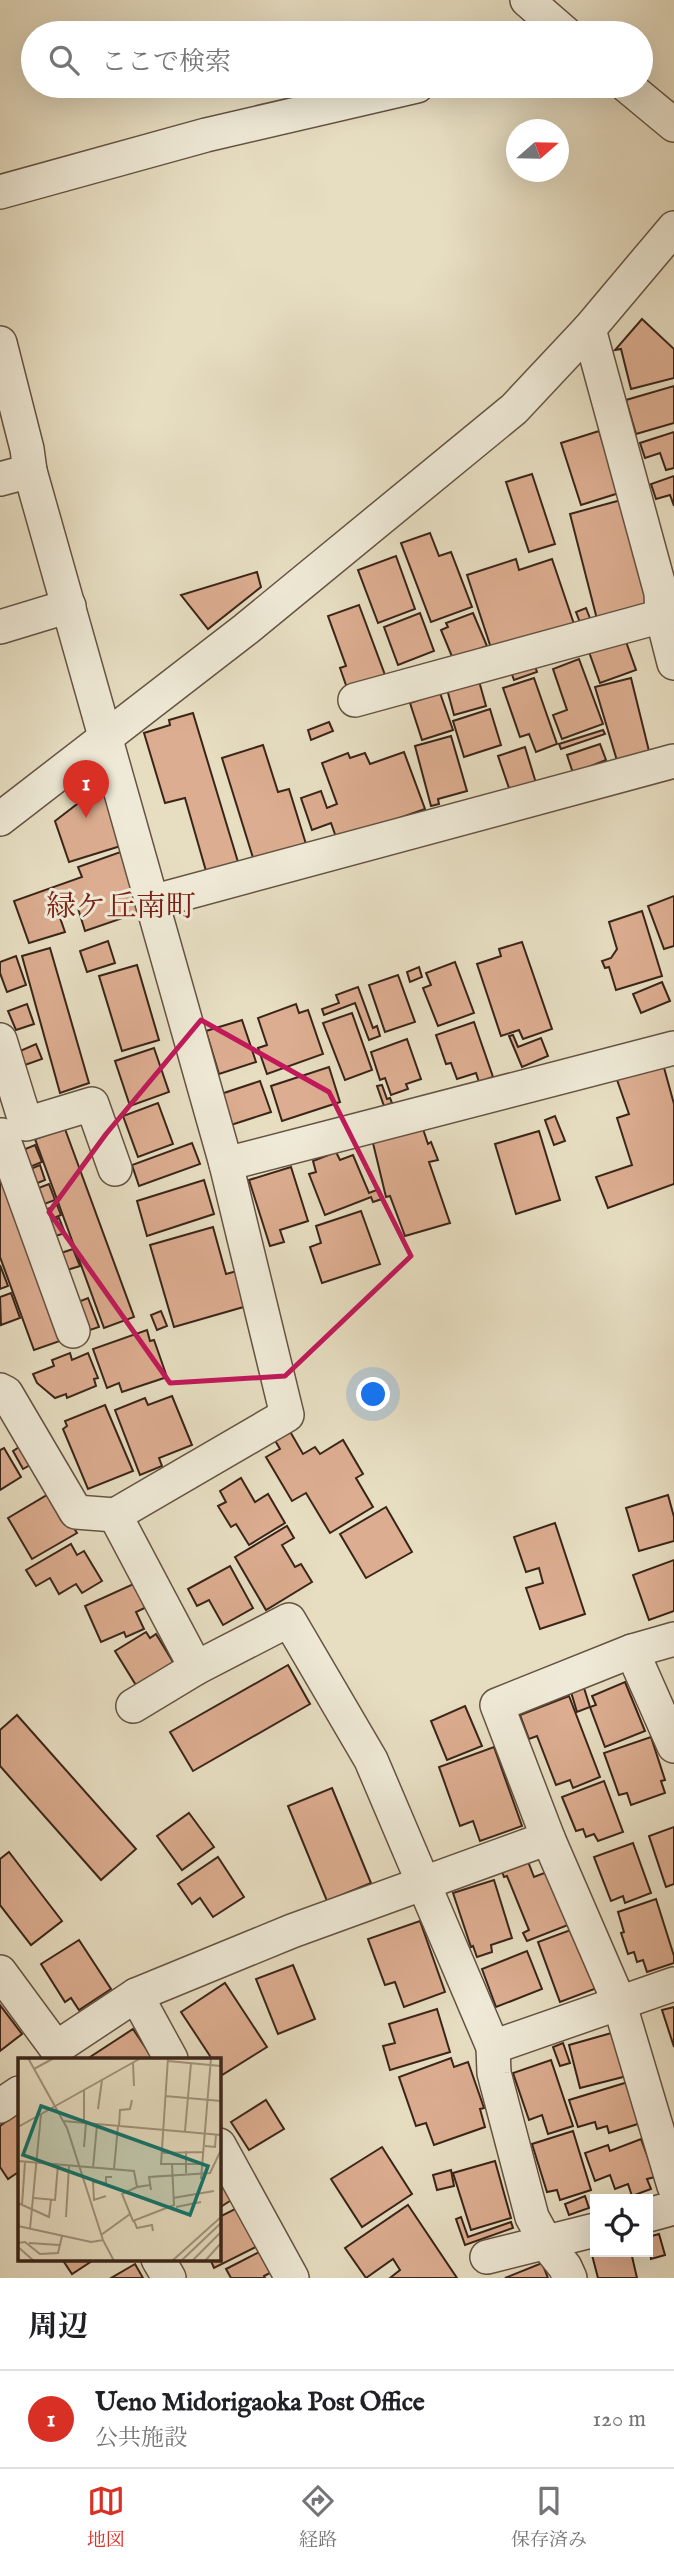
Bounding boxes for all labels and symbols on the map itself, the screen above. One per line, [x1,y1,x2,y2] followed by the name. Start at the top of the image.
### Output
[506,119,569,182] north arrow
[63,760,109,818] pin: 1
[46,889,196,927] district label: 緑ケ丘南町
[356,1377,390,1411] your location
[18,2058,220,2260] inset map

